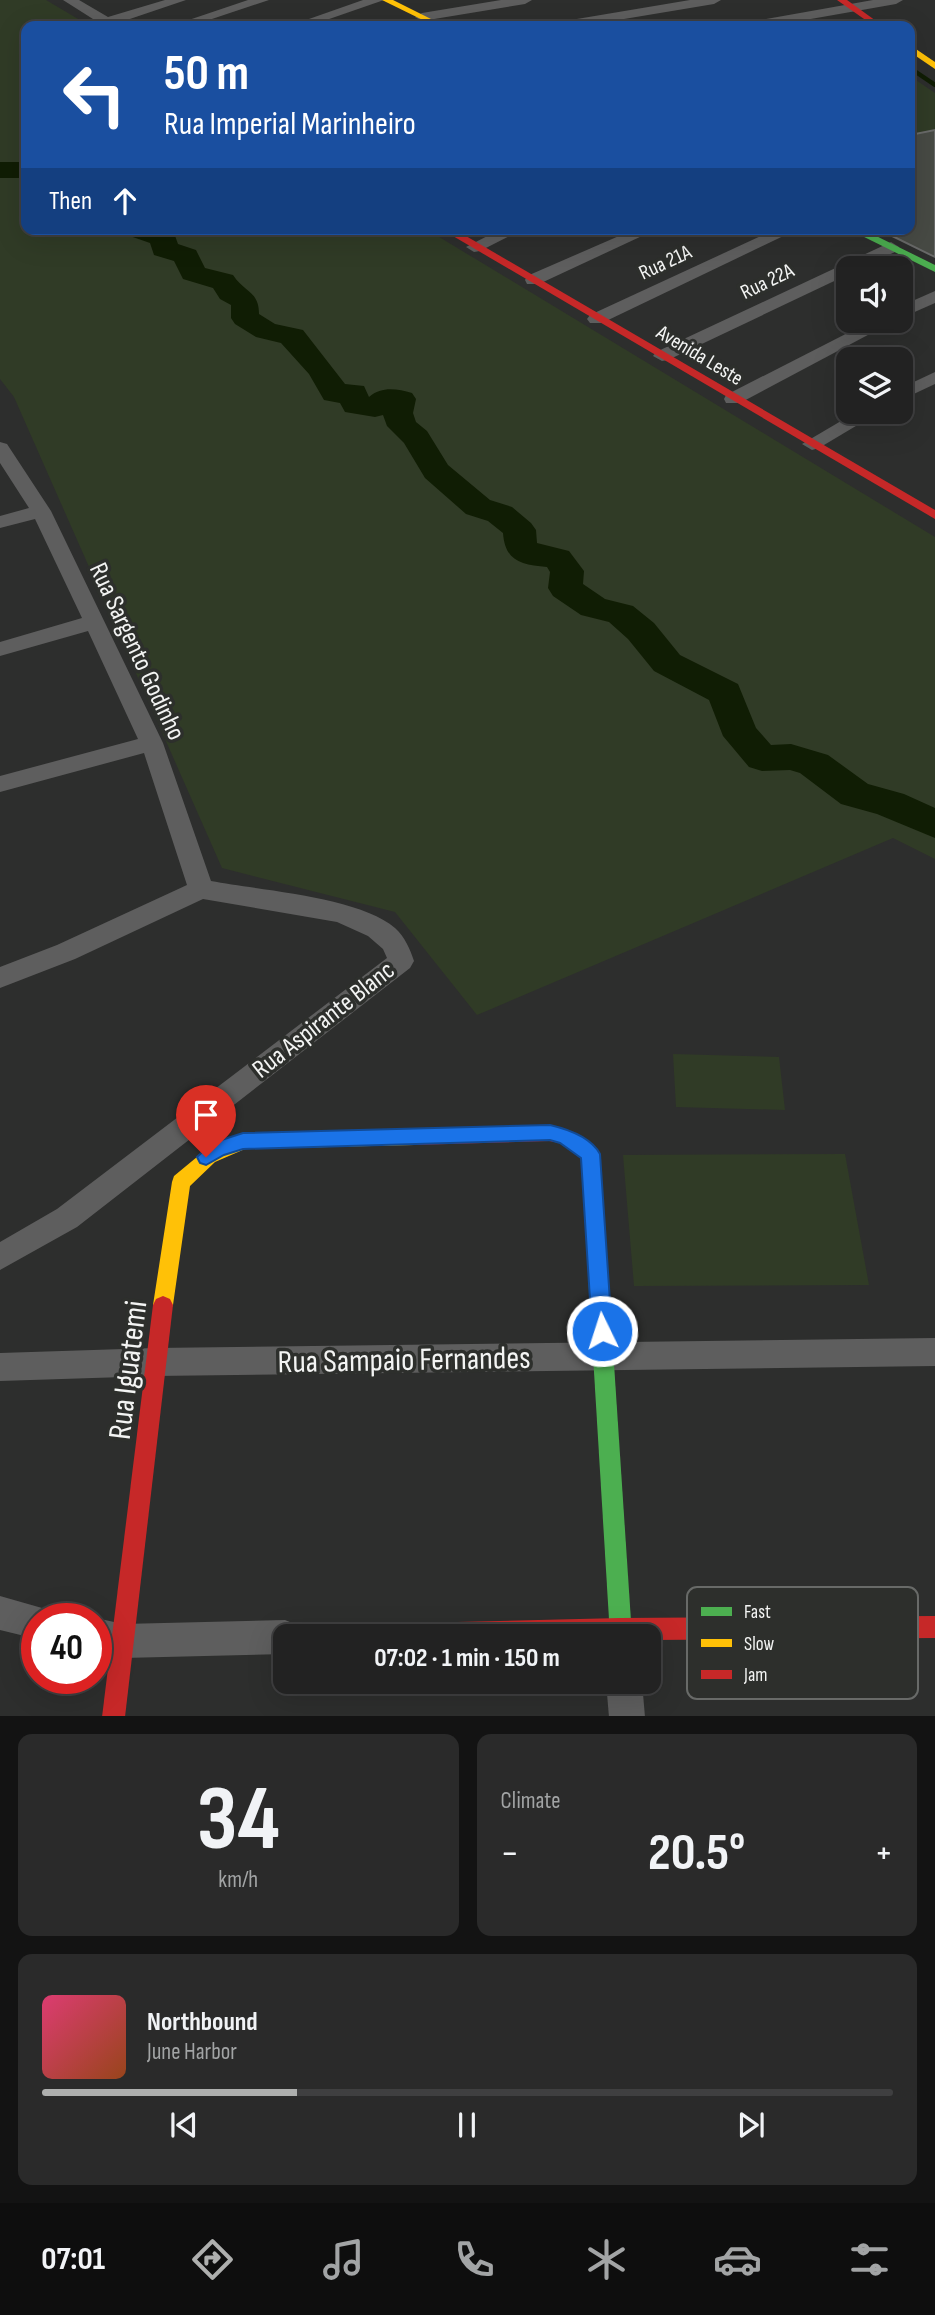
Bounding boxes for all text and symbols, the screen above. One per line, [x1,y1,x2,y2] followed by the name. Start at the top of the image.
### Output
[164,45,249,104] text: 50 m
[49,49,140,140] icon: left
[164,105,416,144] text: Rua Imperial Marinheiro
[106,182,144,220] icon: ahead
[49,186,92,217] text: Then
[635,239,696,285] street label: Rua 21A
[836,256,913,424] map controls
[836,256,913,333] button: sound
[736,257,799,305] street label: Rua 22A
[651,319,748,391] street label: Avenida Leste
[836,347,913,424] button: layers
[82,558,191,745] street label: Rua Sargento Godinho
[247,955,401,1085] street label: Rua Aspirante Blanc
[176,1085,236,1157] pin
[187,1096,225,1134] icon: arrive
[565,1294,639,1368] position arrow
[101,1299,156,1442] street label: Rua Iguatemi
[277,1339,531,1382] street label: Rua Sampaio Fernandes
[687,1587,918,1699] legend
[744,1601,771,1624] text: Fast
[21,1603,112,1694] speed limit sign: 40
[744,1633,774,1656] text: Slow
[374,1643,560,1674] text: 07:02 · 1 min · 150 m
[743,1664,767,1687] text: Jam
[197,1766,280,1875] text: 34
[501,1787,560,1815] text: Climate
[648,1822,745,1885] text: 20.5°
[501,1831,519,1876] text: −
[874,1831,893,1876] text: +
[218,1866,258,1894] text: km/h
[147,2007,258,2038] text: Northbound
[147,2038,237,2066] text: June Harbor
[165,2106,203,2144] icon: previous
[448,2106,486,2144] icon: pause
[732,2106,770,2144] icon: next
[188,2235,237,2284] icon: directions
[319,2235,368,2284] icon: music
[450,2235,499,2284] icon: phone
[582,2235,631,2284] icon: climate
[713,2235,762,2284] icon: car
[845,2235,894,2284] icon: filters
[41,2240,105,2279] text: 07:01

